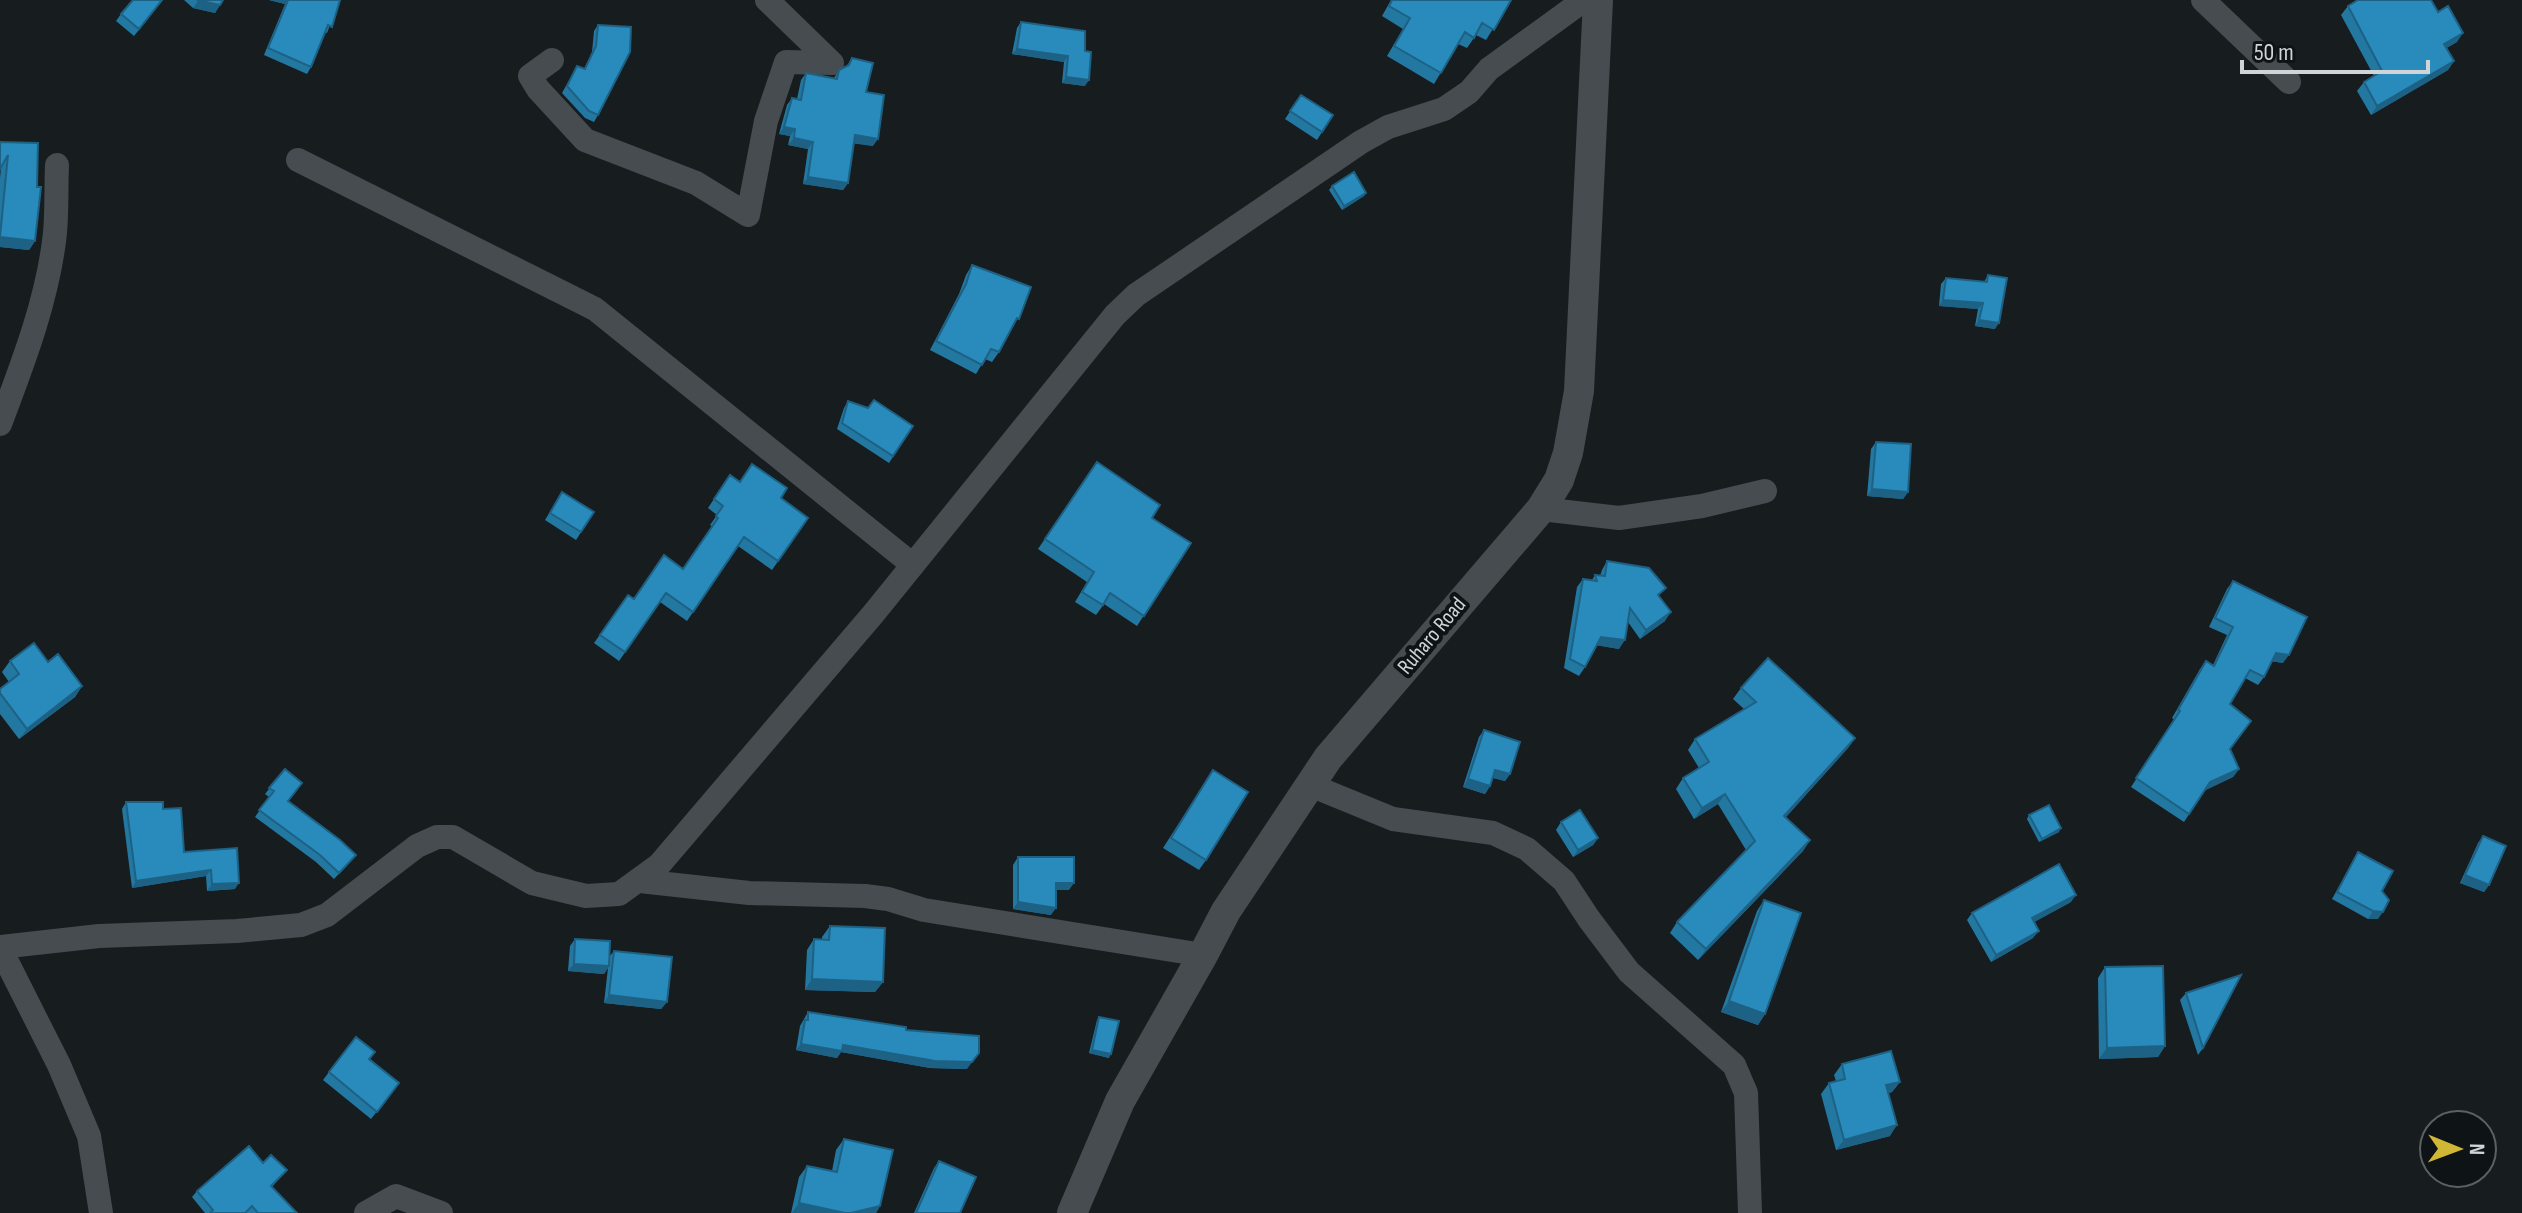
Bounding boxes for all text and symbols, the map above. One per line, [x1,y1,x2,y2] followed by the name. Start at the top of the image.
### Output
[2242,24,2428,74] scale bar
[2254,38,2294,67] text: 50 m
[1392,592,1472,680] street label: Ruharo Road
[2418,1109,2498,1189] north arrow
[2463,1143,2490,1155] text: N

